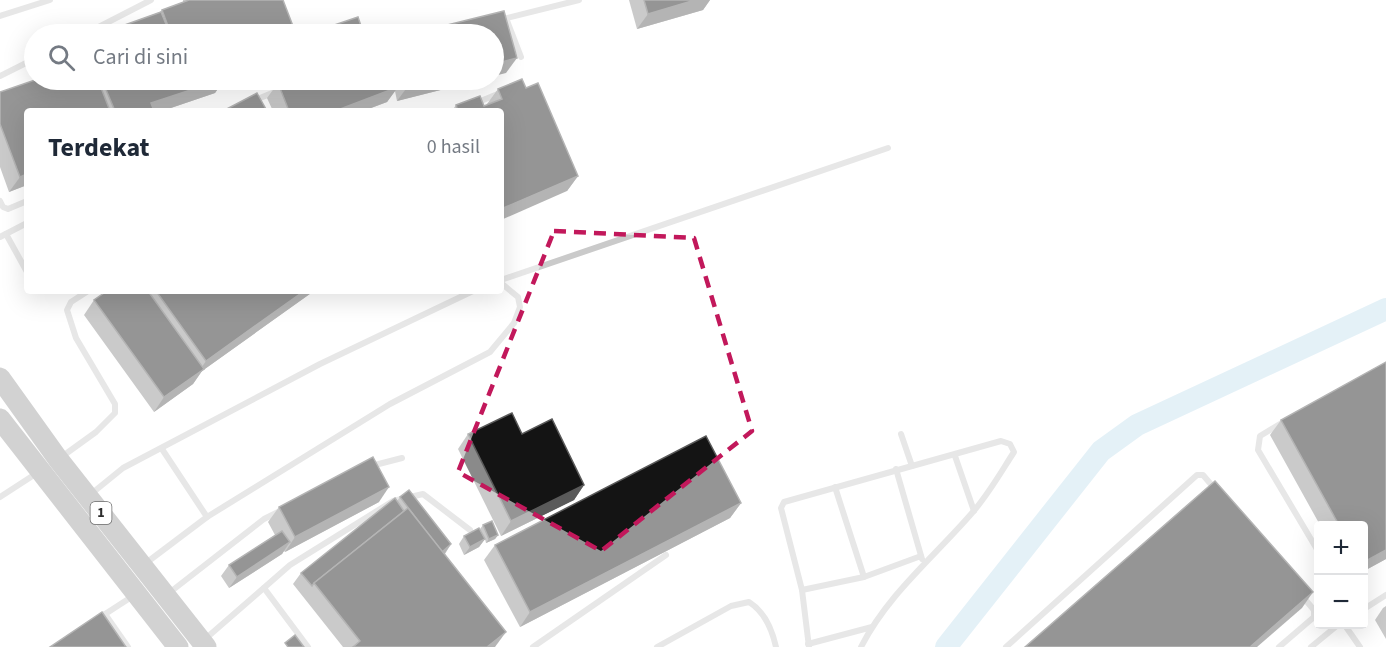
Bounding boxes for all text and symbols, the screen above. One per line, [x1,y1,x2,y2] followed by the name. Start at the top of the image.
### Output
[24,24,504,90] search box
[45,41,78,74] icon: search
[93,41,188,73] text: Cari di sini
[48,129,150,166] text: Terdekat
[427,133,480,161] text: 0 hasil
[90,502,112,524] road number: 1
[1314,521,1368,629] map controls
[1314,521,1368,575] button: +
[1314,575,1368,629] button: −

